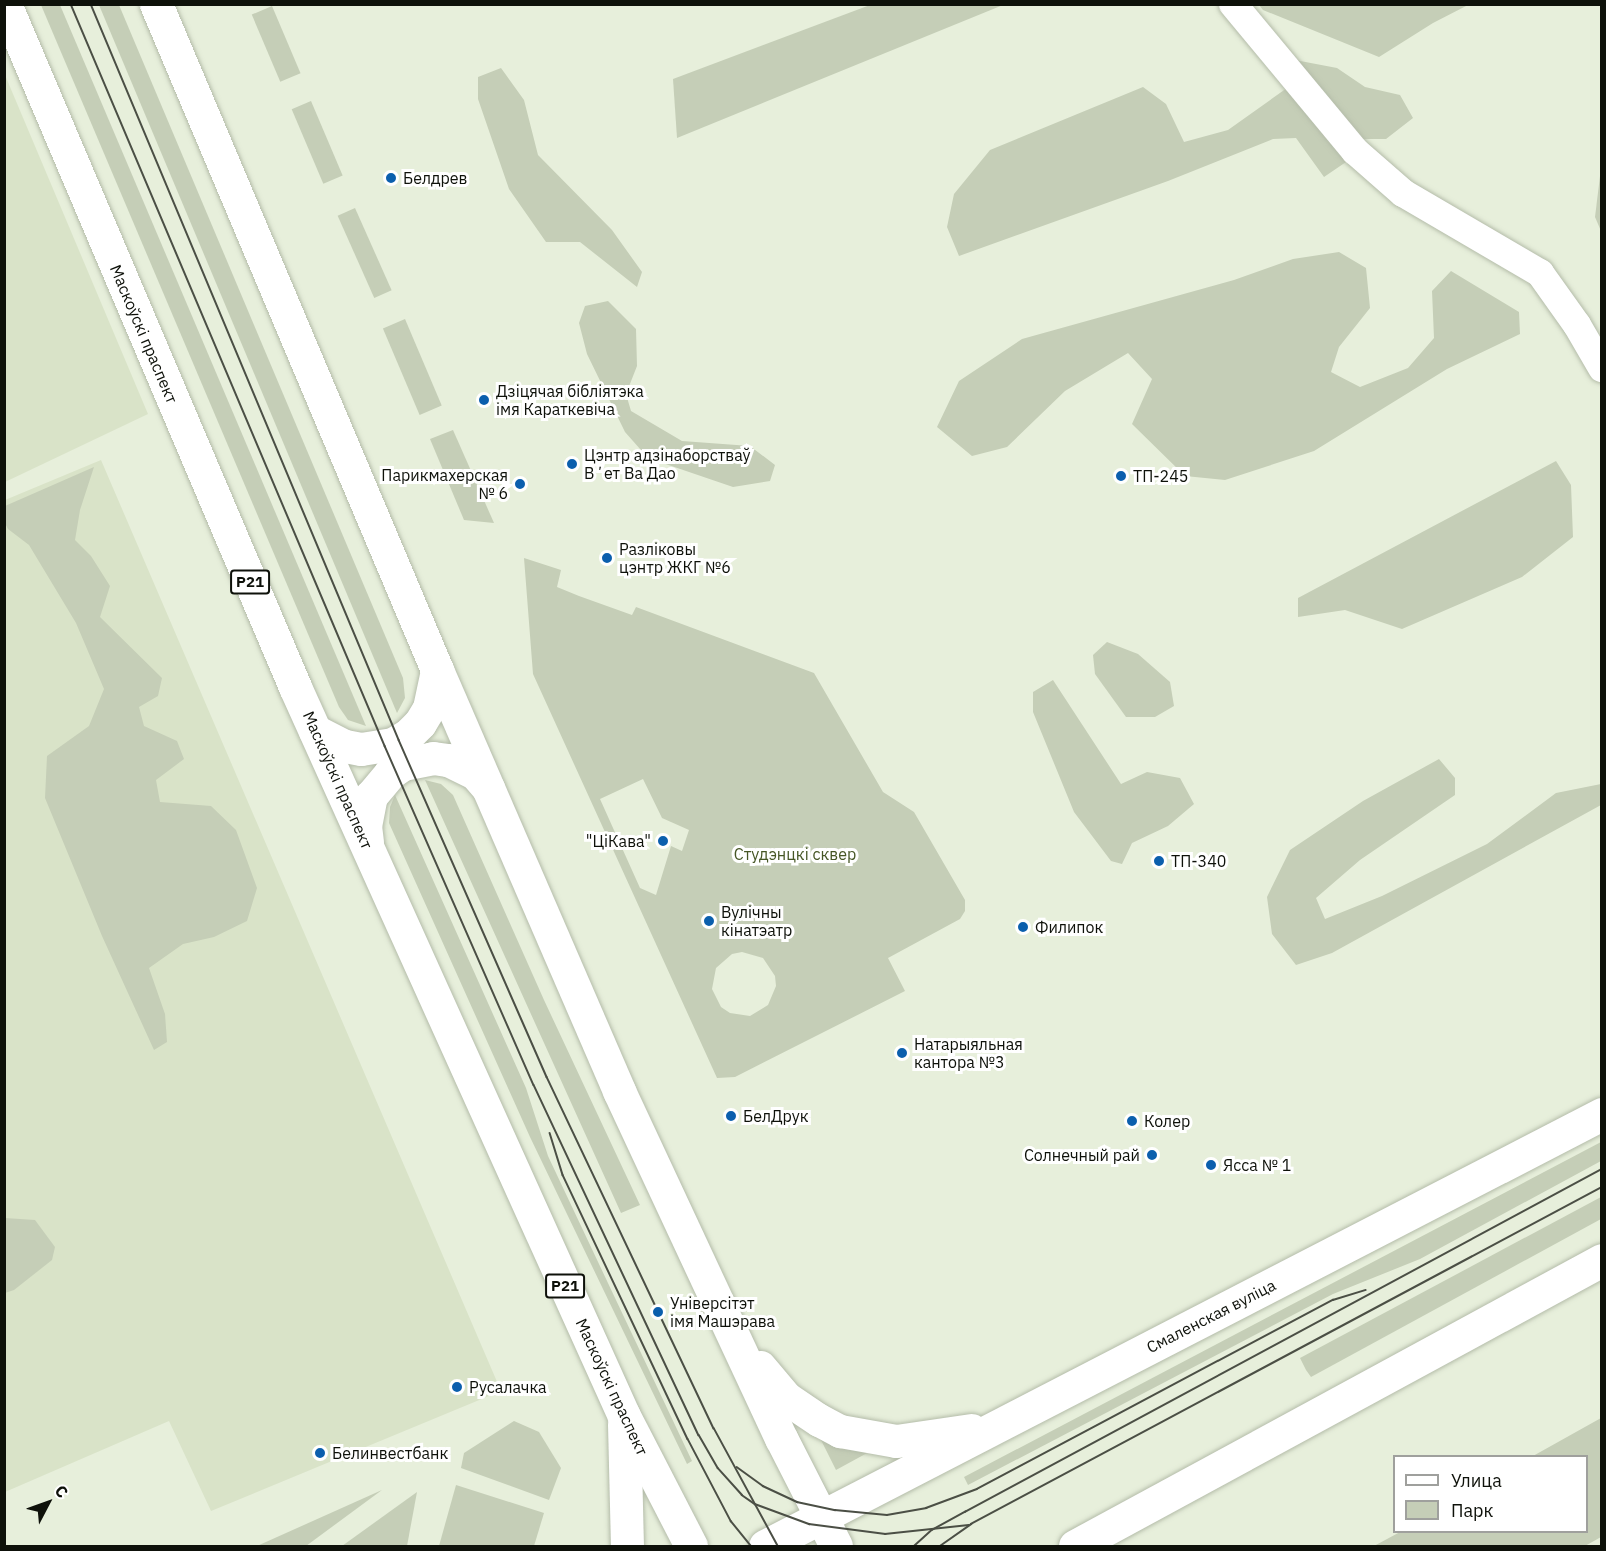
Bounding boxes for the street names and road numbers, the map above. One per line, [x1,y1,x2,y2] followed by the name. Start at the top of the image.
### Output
[106,262,182,406] street label: Маскоўскі праспект
[229,570,271,594] road number: Р21
[299,708,377,852] street label: Маскоўскі праспект
[544,1274,586,1298] road number: Р21
[1143,1275,1279,1357] street label: Смаленская вуліца
[572,1316,652,1458] street label: Маскоўскі праспект

